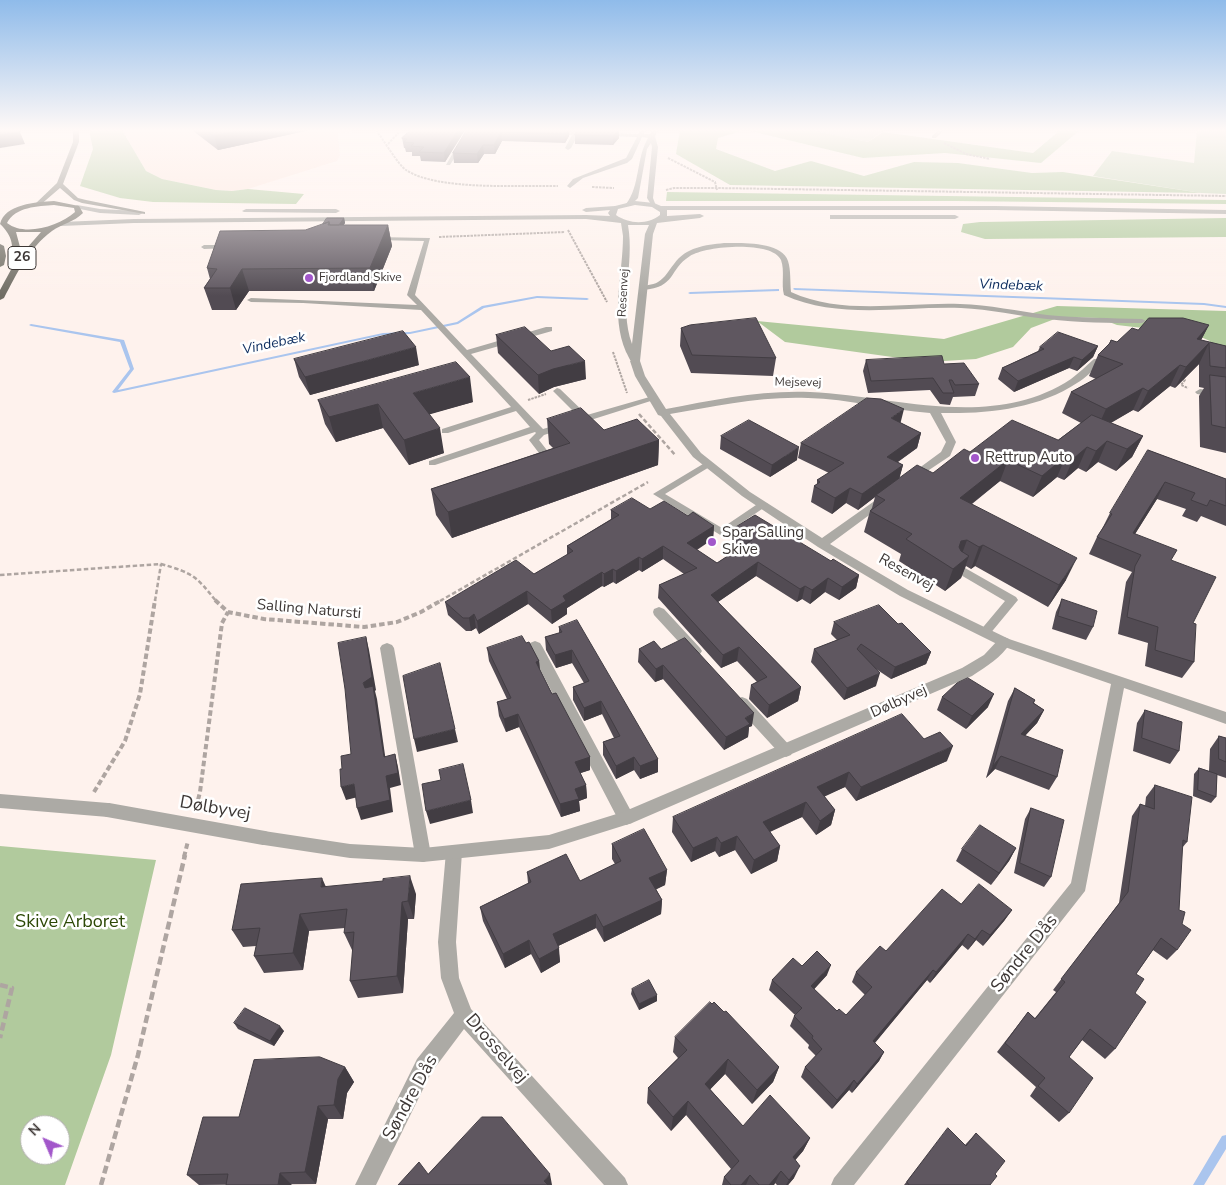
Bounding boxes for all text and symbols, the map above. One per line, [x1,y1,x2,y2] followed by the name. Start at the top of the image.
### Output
[8,247,36,270] road number: 26
[616,268,632,318] street label: Resenvej
[319,271,402,285] place label: Fjordland Skive
[303,272,315,284] marker: Fjordland Skive
[979,276,1043,296] water label: Vindebæk
[241,329,307,359] water label: Vindebæk
[774,375,822,391] street label: Mejsevej
[985,449,1072,467] place label: Rettrup Auto
[969,452,981,464] marker: Rettrup Auto
[722,524,804,559] place label: Spar Salling Skive
[706,536,718,548] marker: Spar Salling Skive
[875,550,937,596] street label: Resenvej
[256,596,362,624] street label: Salling Natursti
[868,682,930,722] street label: Dølbyvej
[178,792,252,826] street label: Dølbyvej
[987,911,1063,997] street label: Søndre Dås
[15,912,125,934] park label: Skive Arboret
[460,1010,532,1088] street label: Drosselvej
[379,1052,443,1144] street label: Søndre Dås
[20,1115,70,1165] north arrow
[24,1119,45,1140] text: N

